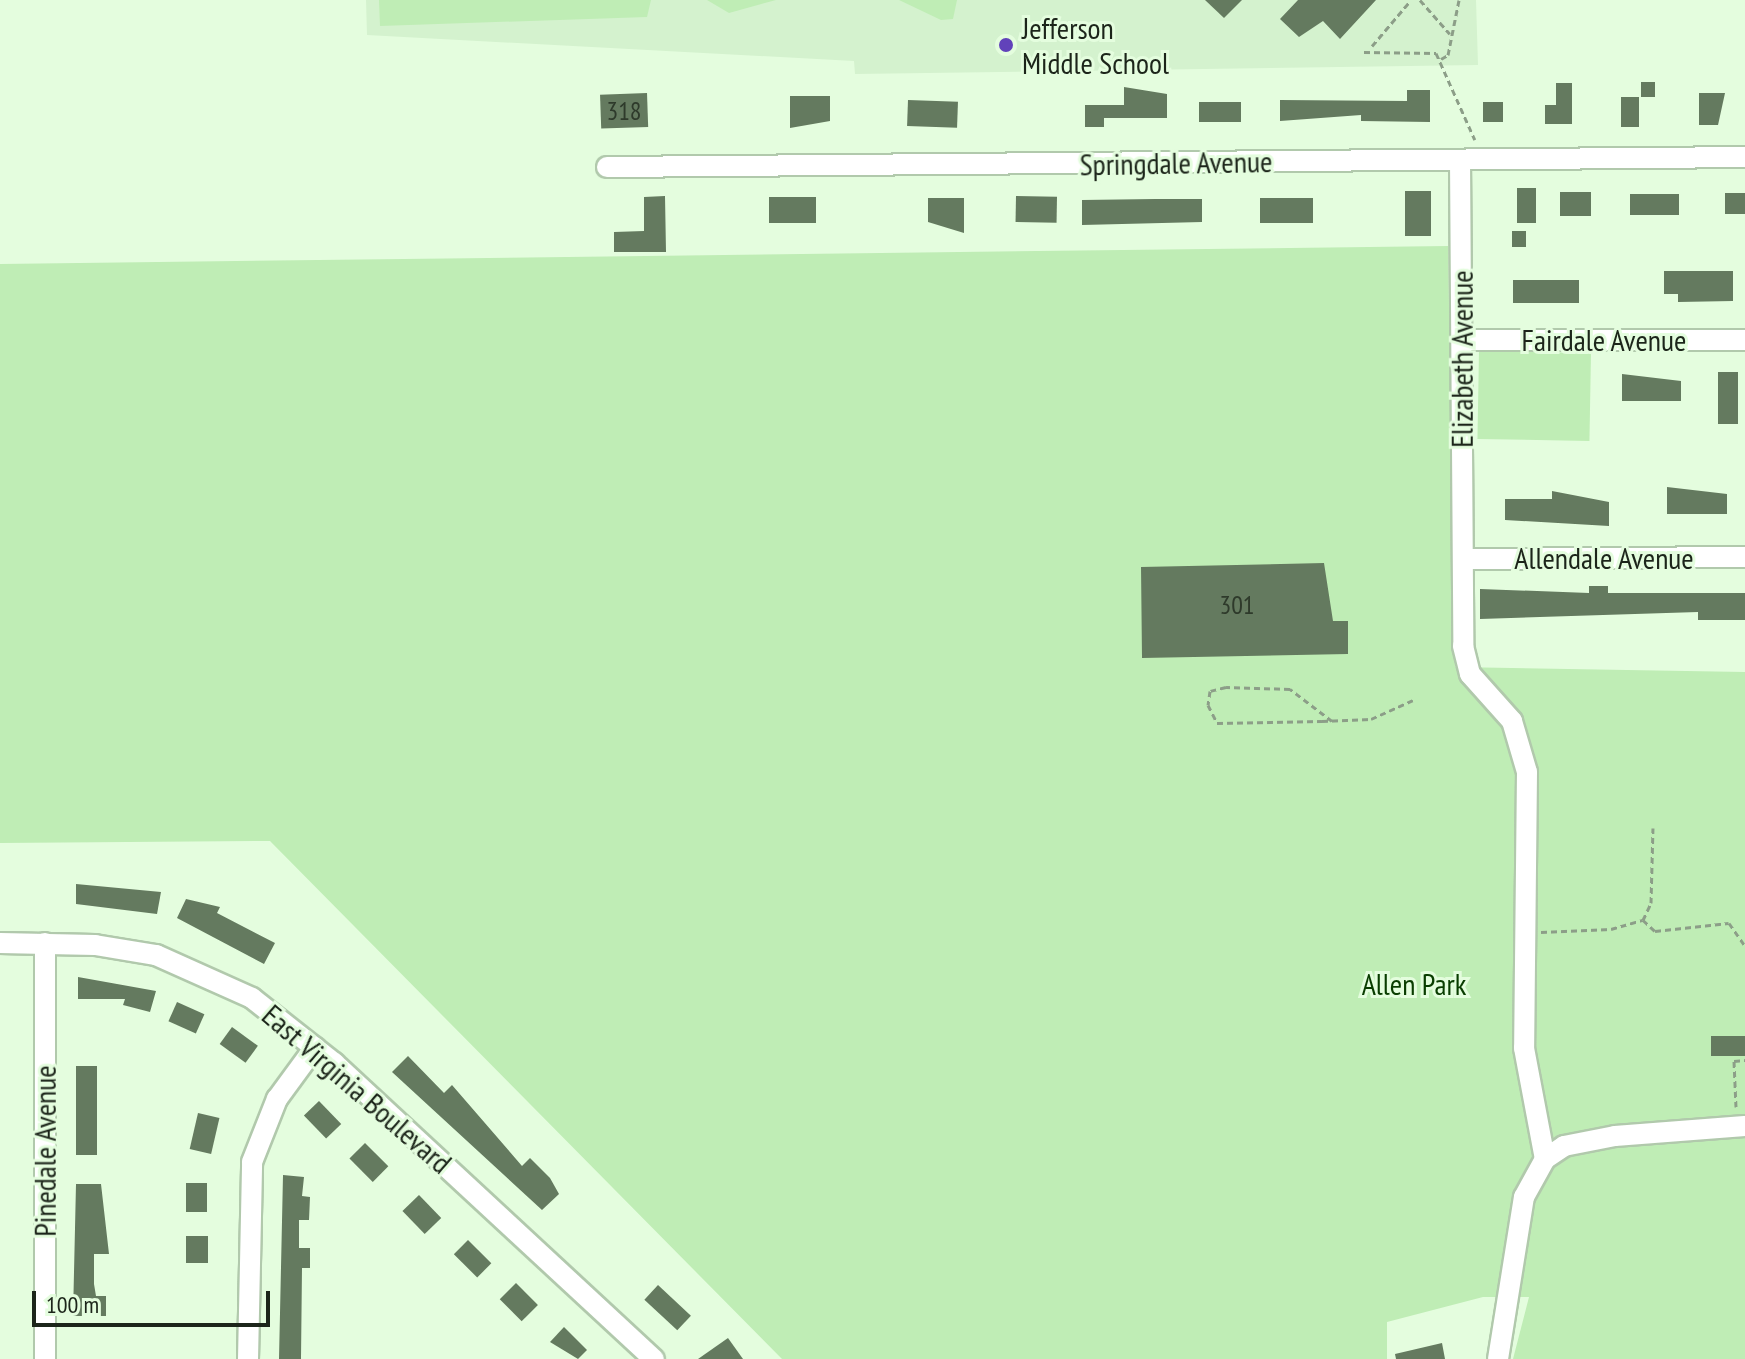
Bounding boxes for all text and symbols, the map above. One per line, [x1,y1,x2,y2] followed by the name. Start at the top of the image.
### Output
[1022,10,1169,80] place label: Jefferson Middle School
[997,36,1015,54] marker: Jefferson Middle School
[606,95,642,127] house number: 318
[1079,143,1273,183] street label: Springdale Avenue
[1444,270,1480,448] street label: Elizabeth Avenue
[1521,322,1687,358] street label: Fairdale Avenue
[1514,540,1694,576] street label: Allendale Avenue
[1219,589,1255,621] house number: 301
[1362,966,1466,1002] park label: Allen Park
[255,997,459,1181] street label: East Virginia Boulevard
[27,1065,63,1237] street label: Pinedale Avenue
[36,1275,274,1325] scale bar
[46,1289,99,1320] text: 100 m

